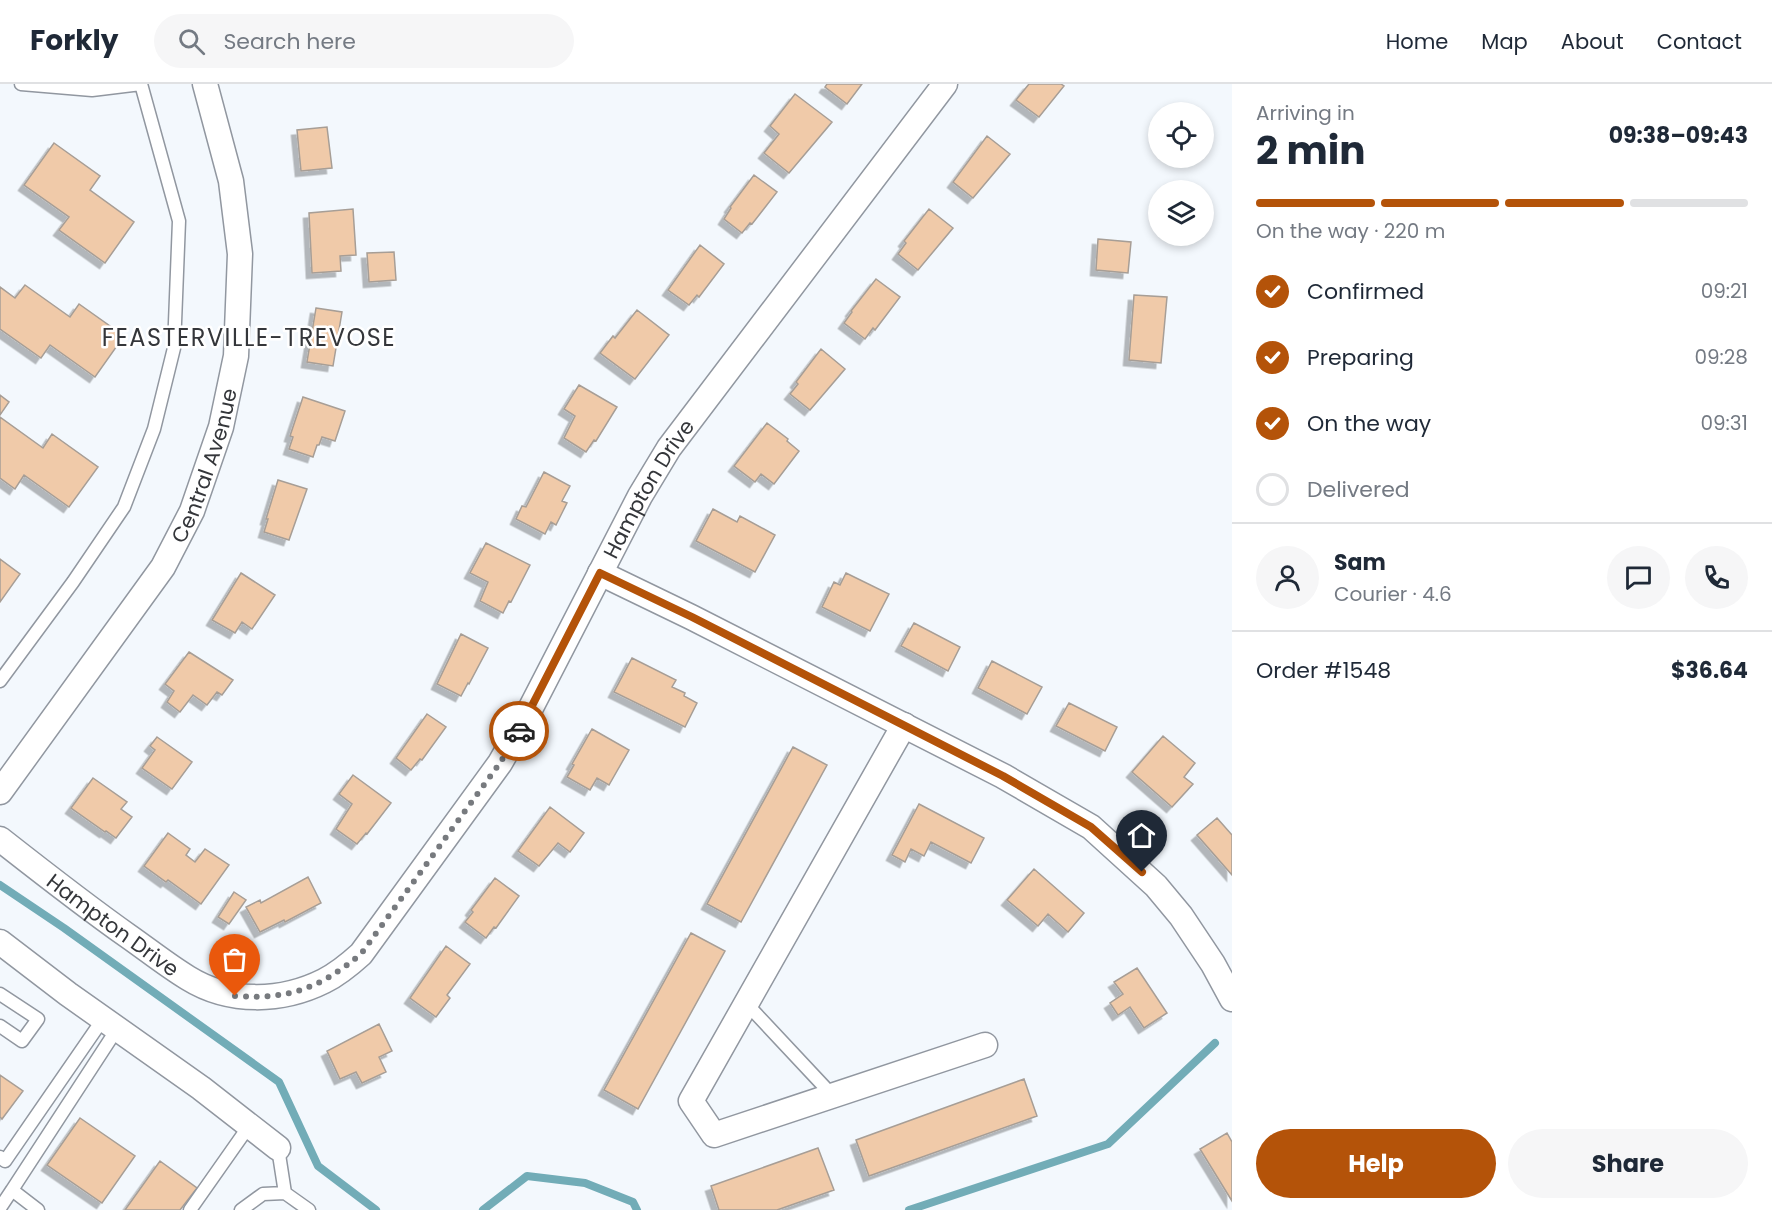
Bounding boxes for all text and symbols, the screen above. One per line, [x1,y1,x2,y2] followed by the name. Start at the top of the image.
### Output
[154,14,574,68] search box
[30,21,118,60] text: Forkly
[175,25,208,58] icon: search
[223,26,356,57] text: Search here
[1386,27,1448,56] text: Home
[1481,27,1528,56] text: Map
[1561,27,1624,56] text: About
[1657,27,1742,56] text: Contact
[1256,99,1355,127] text: Arriving in
[1148,102,1214,246] map controls
[1148,102,1214,168] button: locate
[1609,120,1748,151] text: 09:38–09:43
[1256,123,1366,178] text: 2 min
[1148,180,1214,246] button: layers
[1256,217,1445,245] text: On the way · 220 m
[1256,275,1289,308] icon: check
[1307,276,1424,307] text: Confirmed
[1701,277,1748,305] text: 09:21
[102,321,396,354] district label: FEASTERVILLE-TREVOSE
[1256,341,1289,374] icon: check
[1307,342,1414,373] text: Preparing
[1694,343,1748,371] text: 09:28
[164,386,243,548] street label: Central Avenue
[1256,407,1289,440] icon: check
[1307,408,1431,439] text: On the way
[1700,409,1748,437] text: 09:31
[596,413,701,563] street label: Hampton Drive
[1307,474,1410,505] text: Delivered
[1256,546,1319,609] button: person
[1607,546,1670,609] button: chat
[1685,546,1748,609] button: phone
[1334,547,1386,578] text: Sam
[1334,580,1452,608] text: Courier · 4.6
[1256,655,1391,686] text: Order #1548
[1671,655,1748,686] text: $36.64
[489,701,549,761] courier
[503,715,536,748] icon: car
[1116,810,1167,872] pin
[1125,819,1158,852] icon: home
[41,866,185,983] street label: Hampton Drive
[209,934,260,996] pin
[218,943,251,976] icon: bag
[1256,1129,1496,1198] button: Help
[1508,1129,1748,1198] button: Share

